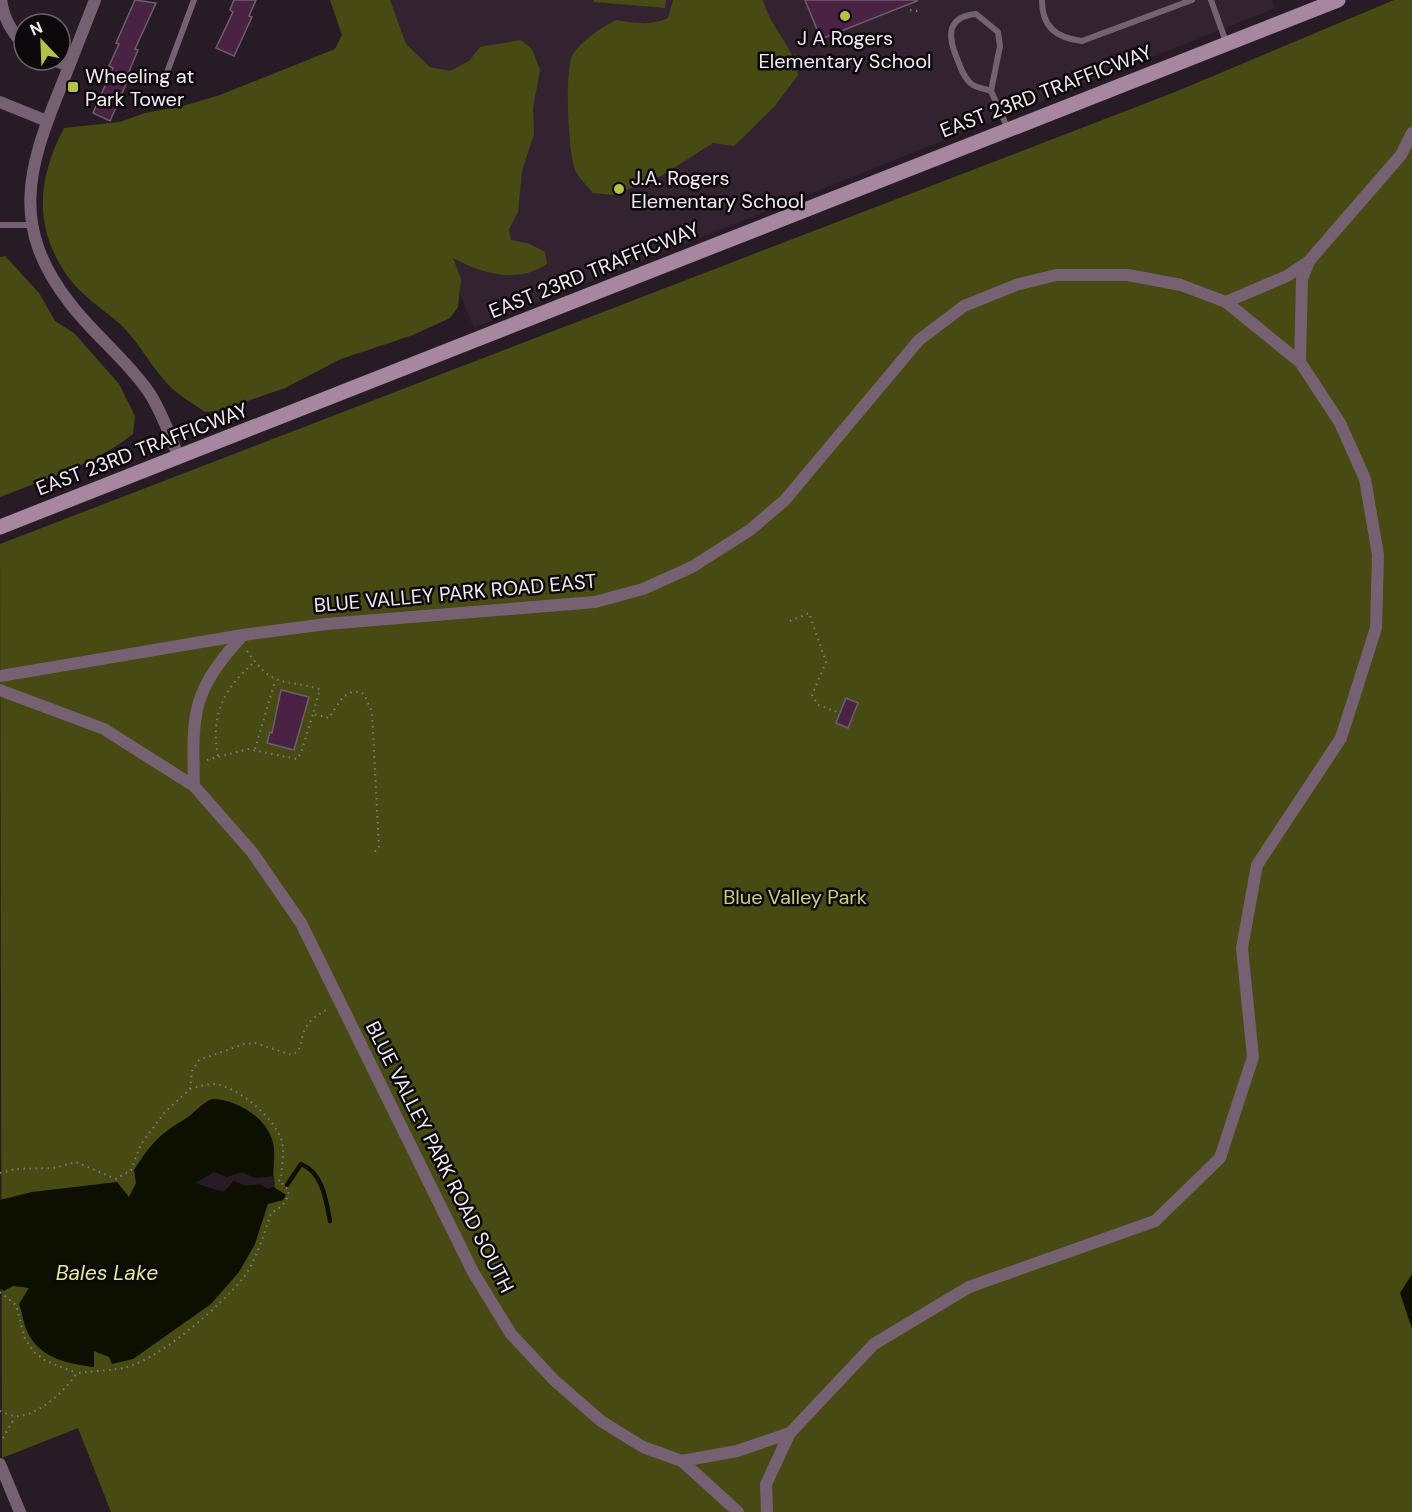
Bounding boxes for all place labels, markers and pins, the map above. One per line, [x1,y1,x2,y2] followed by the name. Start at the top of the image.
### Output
[838,9,852,23] marker: J A Rogers Elementary School
[758,25,932,74] place label: J A Rogers Elementary School
[85,63,194,112] place label: Wheeling at Park Tower
[66,80,80,94] marker: Wheeling at Park Tower
[631,165,804,214] place label: J.A. Rogers Elementary School
[612,182,626,196] marker: J.A. Rogers Elementary School

